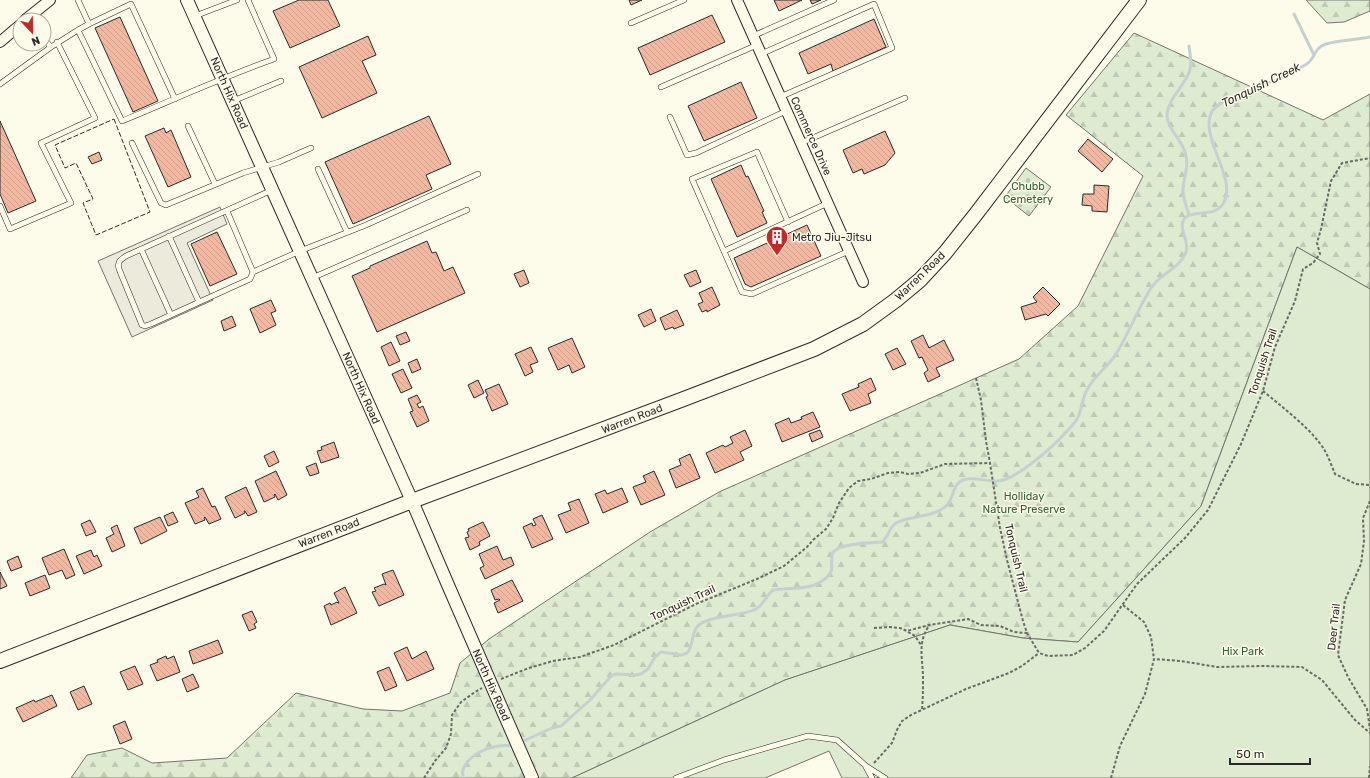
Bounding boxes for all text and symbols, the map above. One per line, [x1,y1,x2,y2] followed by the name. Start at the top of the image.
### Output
[12,12,52,52] north arrow
[29,33,42,48] text: N
[207,55,251,131] street label: North Hix Road
[1219,60,1303,110] water label: Tonquish Creek
[788,95,834,177] street label: Commerce Drive
[1003,180,1053,206] park label: Chubb Cemetery
[764,224,790,257] building icon: Metro Jiu-Jitsu
[792,231,872,244] place label: Metro Jiu-Jitsu
[892,249,948,303] street label: Warren Road
[1246,327,1280,397] street label: Tonquish Trail
[339,350,383,426] street label: North Hix Road
[600,401,664,437] street label: Warren Road
[983,490,1065,516] park label: Holliday Nature Preserve
[297,515,361,551] street label: Warren Road
[1002,523,1030,593] street label: Tonquish Trail
[649,582,717,624] street label: Tonquish Trail
[1325,603,1343,651] street label: Deer Trail
[1222,645,1264,658] park label: Hix Park
[469,647,513,723] street label: North Hix Road
[1230,740,1310,766] scale bar
[1236,747,1264,761] text: 50 m

